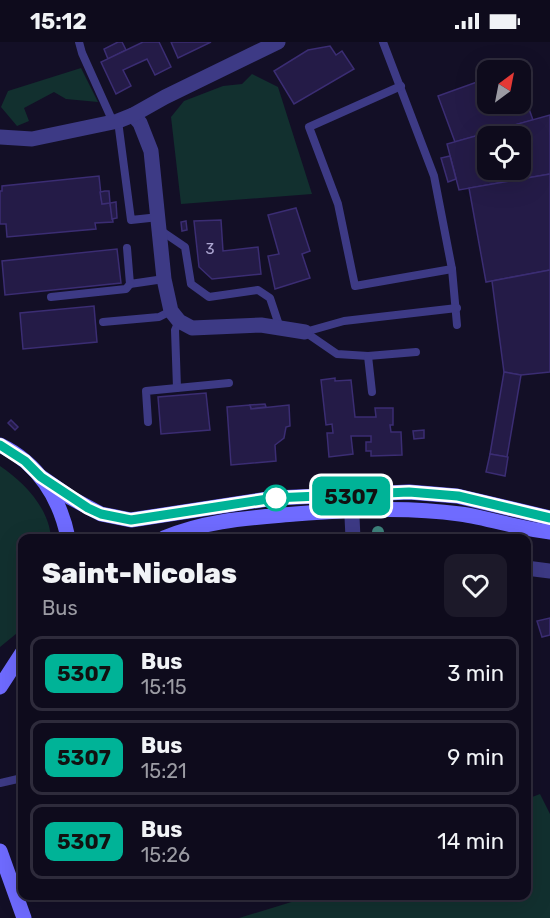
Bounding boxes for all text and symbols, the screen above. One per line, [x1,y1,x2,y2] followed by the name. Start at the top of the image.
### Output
[30,8,87,35] text: 15:12
[477,60,531,114] north arrow
[477,60,531,180] map controls
[477,126,531,180] button: locate
[205,240,215,258] house number: 3
[309,476,393,516] line badge: 5307
[324,484,378,509] text: 5307
[263,485,289,511] unlabelled marker
[444,554,507,617] button: heart
[42,557,237,590] text: Saint-Nicolas
[42,596,78,620] text: Bus
[141,648,182,675] text: Bus
[447,660,504,687] text: 3 min
[57,661,111,686] text: 5307
[141,675,187,699] text: 15:15
[141,732,182,759] text: Bus
[447,744,504,771] text: 9 min
[57,745,111,770] text: 5307
[141,759,187,783] text: 15:21
[141,816,182,843] text: Bus
[437,828,504,855] text: 14 min
[57,829,111,854] text: 5307
[141,843,190,867] text: 15:26

